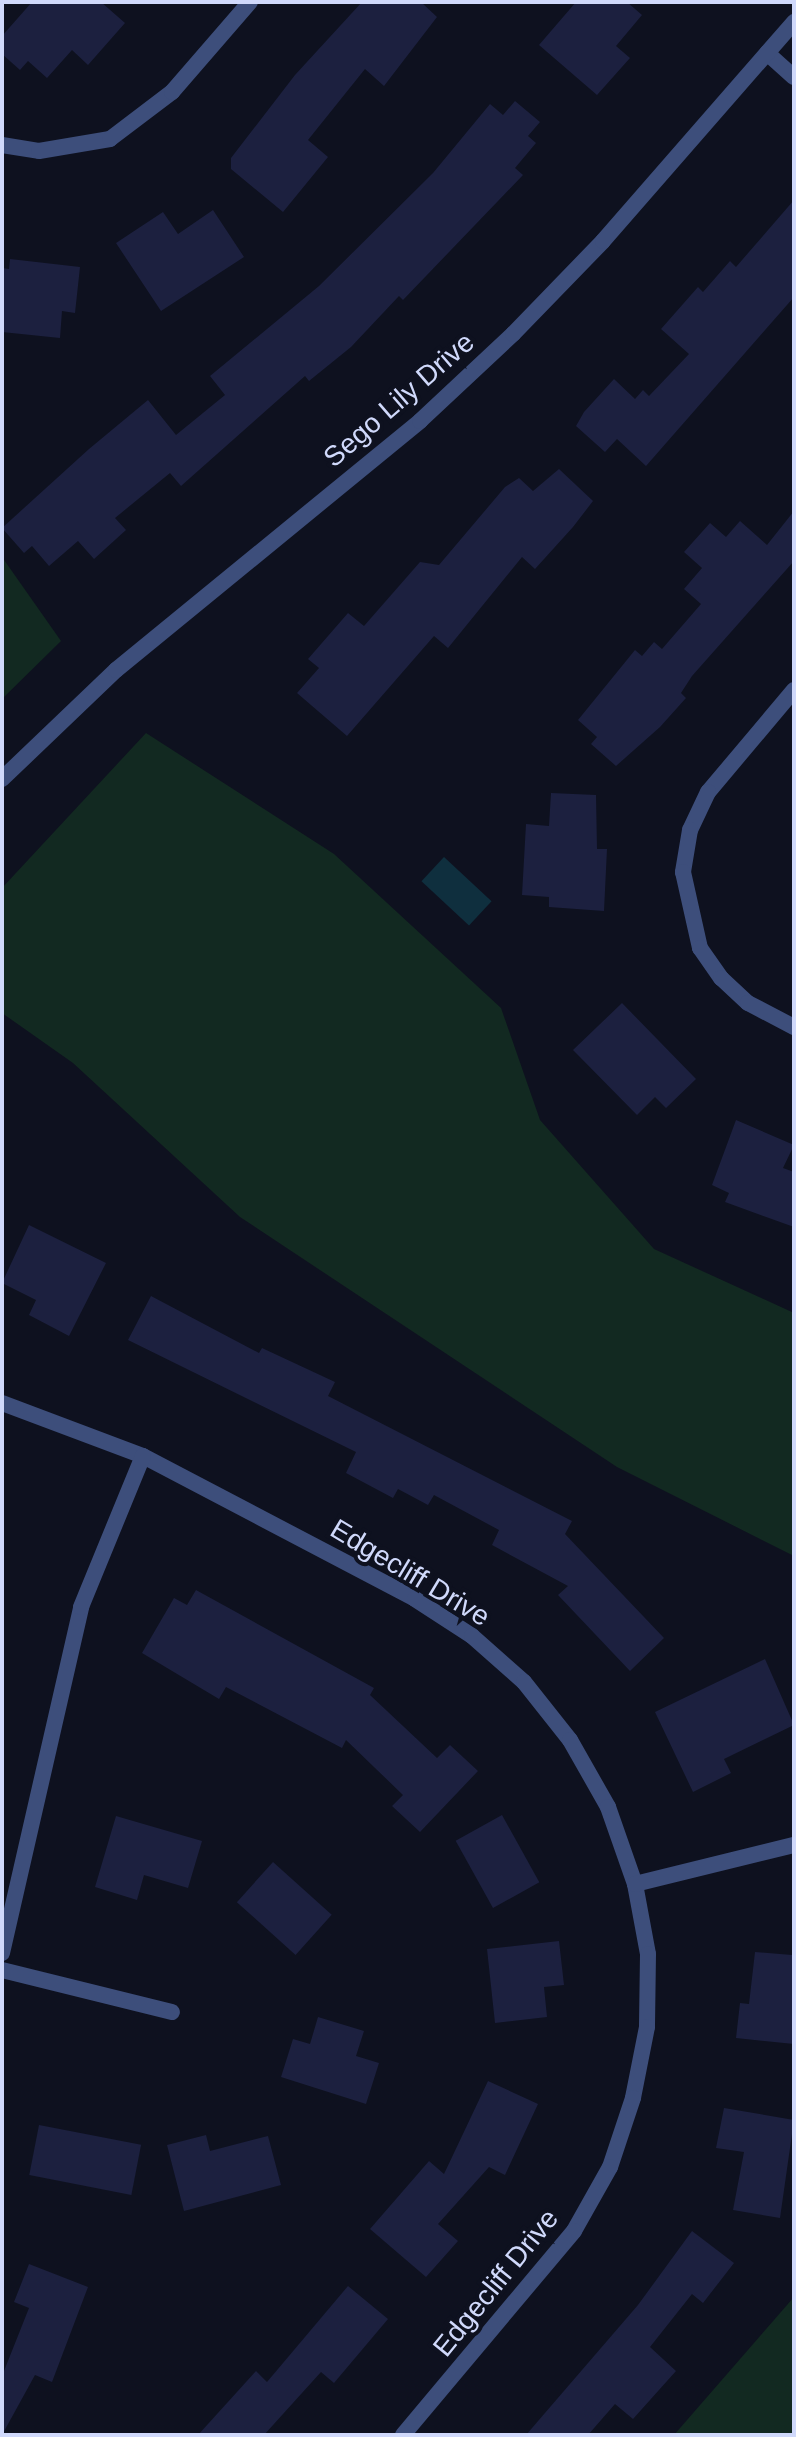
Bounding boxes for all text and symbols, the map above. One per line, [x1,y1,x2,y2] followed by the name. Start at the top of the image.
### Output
[317,326,481,474] street label: Sego Lily Drive
[324,1512,496,1634] street label: Edgecliff Drive
[426,2202,566,2364] street label: Edgecliff Drive

